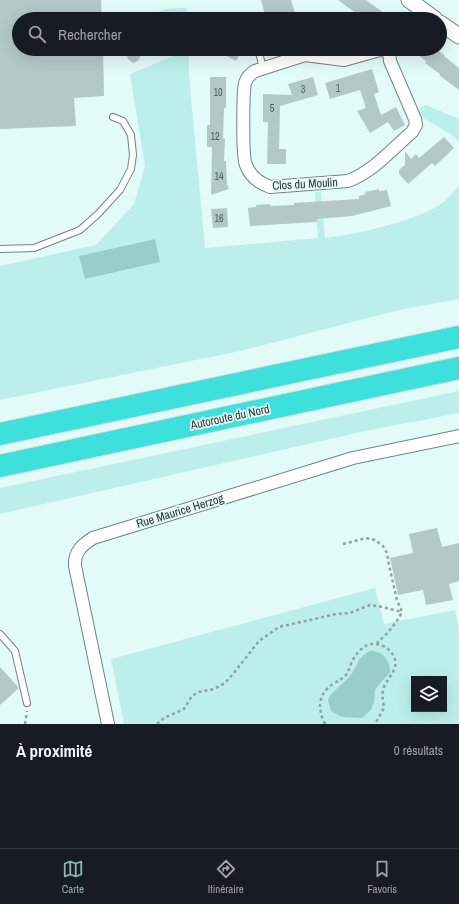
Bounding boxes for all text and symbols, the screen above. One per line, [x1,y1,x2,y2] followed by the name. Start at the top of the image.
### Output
[12,12,447,56] search box
[26,23,48,45] icon: search
[58,24,122,45] text: Rechercher
[336,82,341,95] house number: 1
[301,83,306,96] house number: 3
[213,86,223,99] house number: 10
[270,102,275,115] house number: 5
[210,130,220,143] house number: 12
[214,170,224,183] house number: 14
[272,174,338,194] street label: Clos du Moulin
[214,212,224,225] house number: 16
[188,401,271,433] street label: Autoroute du Nord
[134,490,226,532] street label: Rue Maurice Herzog
[411,676,447,712] map controls
[411,676,447,712] button: layers
[16,739,92,762] text: À proximité
[394,742,443,759] text: 0 résultats
[62,858,84,896] tab: Carte
[208,858,244,896] tab: Itinéraire
[367,858,397,896] tab: Favoris

